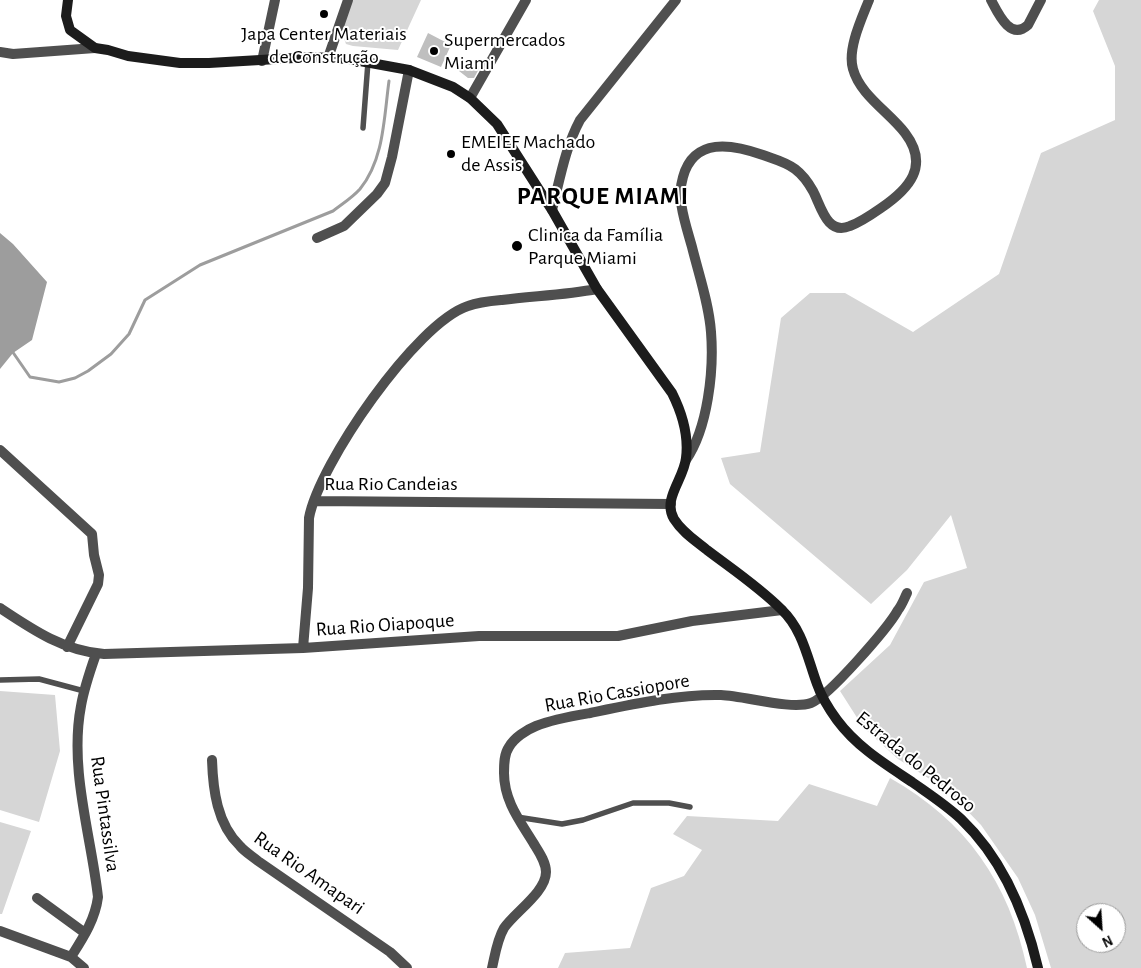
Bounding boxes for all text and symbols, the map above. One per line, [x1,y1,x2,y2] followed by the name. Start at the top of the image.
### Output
[318,8,330,20] marker: Japa Center Materiais de Construção
[241,22,407,69] place label: Japa Center Materiais de Construção
[444,28,565,75] place label: Supermercados Miami
[428,45,440,57] marker: Supermercados Miami
[461,130,595,177] place label: EMEIEF Machado de Assis
[445,148,457,160] marker: EMEIEF Machado de Assis
[515,181,691,211] district label: PARQUE MIAMI
[528,223,663,270] place label: Clinica da Família Parque Miami
[510,239,524,253] marker: Clinica da Família Parque Miami
[324,472,458,496] street label: Rua Rio Candeias
[315,608,455,642] street label: Rua Rio Oiapoque
[543,668,691,718] street label: Rua Rio Cassiopore
[851,706,981,818] street label: Estrada do Pedroso
[85,755,125,873] street label: Rua Pintassilva
[249,826,369,920] street label: Rua Rio Amapari
[1076,903,1126,953] north arrow
[1100,932,1115,949] text: N

